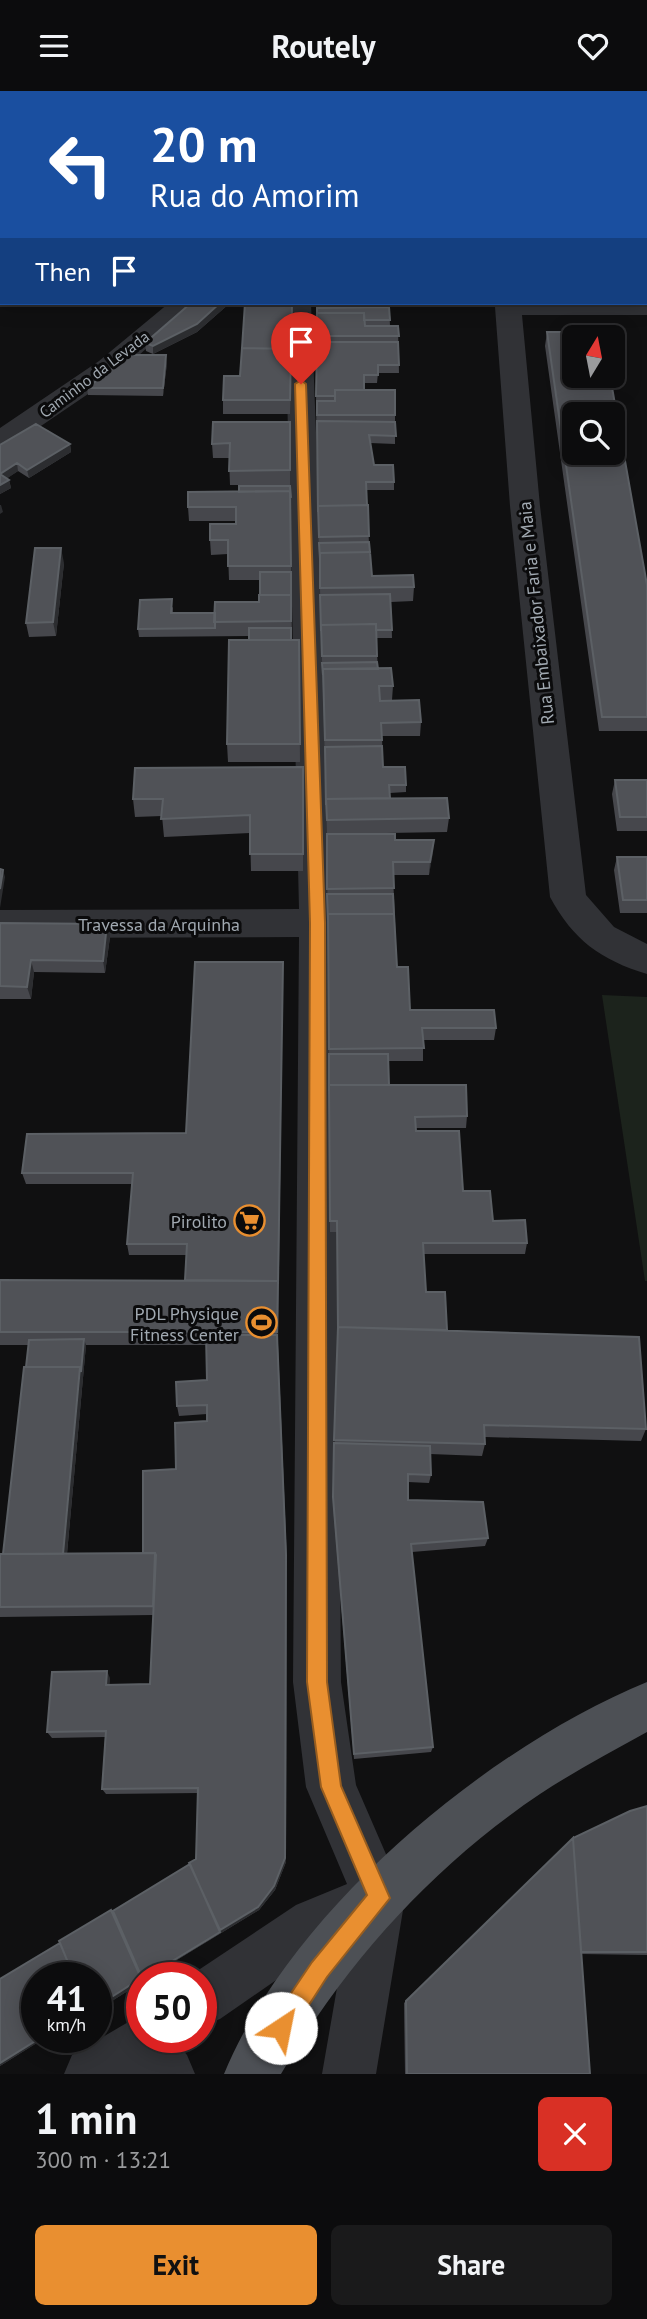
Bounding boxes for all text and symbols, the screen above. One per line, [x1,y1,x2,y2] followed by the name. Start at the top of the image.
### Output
[271,25,376,67] text: Routely
[35,27,73,65] icon: menu
[574,27,612,65] icon: heart
[150,112,257,176] text: 20 m
[35,119,126,210] icon: left
[150,174,360,216] text: Rua do Amorim
[105,252,143,290] icon: arrive
[35,255,91,288] text: Then
[271,312,331,384] pin
[282,323,320,361] icon: arrive
[562,325,625,389] north arrow
[562,325,625,465] map controls
[35,326,153,422] street label: Caminho da Levada
[562,402,625,465] button: search
[513,500,559,726] street label: Rua Embaixador Faria e Maia
[78,913,240,936] street label: Travessa da Arquinha
[233,1204,267,1238] supermarket icon: Pirolito
[171,1210,227,1233] place label: Pirolito
[130,1302,239,1346] place label: PDL Physique Fitness Center
[245,1306,279,1340] sports icon: PDL Physique Fitness Center
[126,1962,217,2053] speed limit sign: 50
[47,1975,86,2021] text: 41
[244,1991,318,2065] position arrow
[47,2013,86,2036] text: km/h
[35,2091,137,2146] text: 1 min
[538,2097,612,2171] button: close
[35,2145,171,2174] text: 300 m · 13:21
[35,2225,317,2305] button: Exit
[331,2225,612,2305] button: Share

